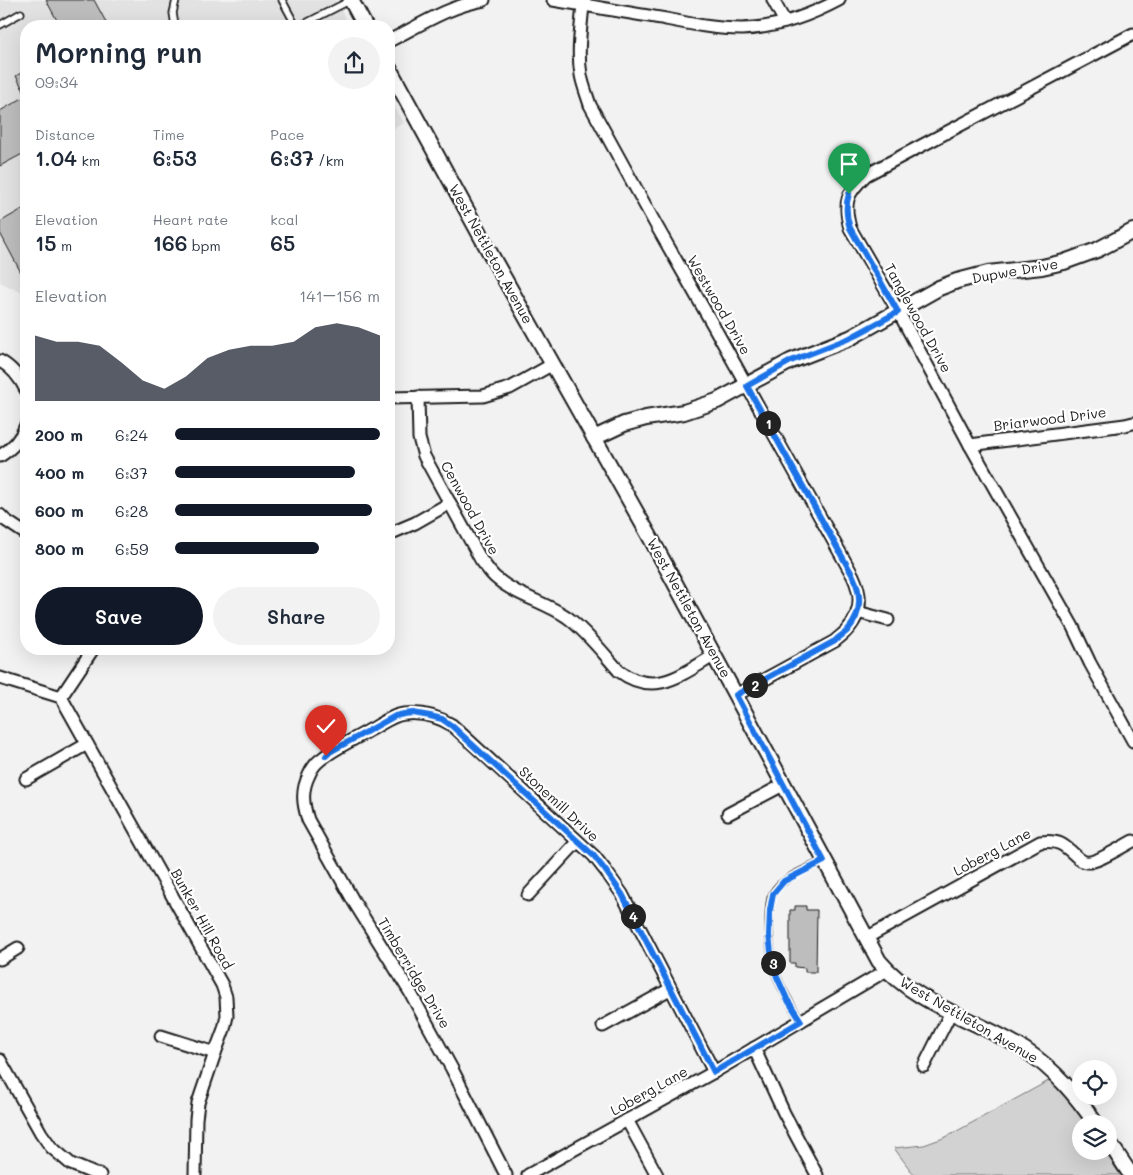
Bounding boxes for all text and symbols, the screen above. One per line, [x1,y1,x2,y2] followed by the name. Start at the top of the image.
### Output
[35,34,202,70] text: Morning run
[328,37,380,89] button: share
[35,71,78,92] text: 09:34
[35,125,95,144] text: Distance
[153,125,185,144] text: Time
[270,125,305,144] text: Pace
[828,143,870,194] pin
[35,144,77,171] text: 1.04
[153,144,197,171] text: 6:53
[270,144,314,171] text: 6:37
[835,150,863,178] icon: arrive
[77,151,100,170] text: km
[314,151,344,170] text: /km
[445,180,538,327] street label: West Nettleton Avenue
[35,210,98,229] text: Elevation
[153,210,228,229] text: Heart rate
[270,210,298,229] text: kcal
[35,229,57,256] text: 15
[153,229,187,256] text: 166
[270,229,295,256] text: 65
[57,236,72,255] text: m
[187,236,221,255] text: bpm
[683,252,756,358] street label: Westwood Drive
[970,254,1059,287] street label: Dupwe Drive
[880,260,956,376] street label: Tanglewood Drive
[35,285,107,306] text: Elevation
[299,285,380,306] text: 141–156 m
[992,402,1107,435] street label: Briarwood Drive
[756,410,780,436] pin: 1
[765,414,772,433] text: 1
[35,424,83,445] text: 200 m
[115,424,148,445] text: 6:24
[437,458,504,558] street label: Cenwood Drive
[35,462,84,483] text: 400 m
[115,462,148,483] text: 6:37
[35,500,84,521] text: 600 m
[115,500,148,521] text: 6:28
[643,534,736,681] street label: West Nettleton Avenue
[35,538,84,559] text: 800 m
[115,538,148,559] text: 6:59
[35,587,203,645] button: Save
[213,587,380,645] button: Share
[742,672,768,698] pin: 2
[752,676,759,695] text: 2
[305,705,347,756] pin
[312,712,340,740] icon: check
[515,762,603,846] street label: Stonemill Drive
[950,823,1034,880] street label: Loberg Lane
[167,865,238,973] street label: Bunker Hill Road
[620,904,646,928] pin: 4
[629,907,638,926] text: 4
[374,914,455,1032] street label: Timberridge Drive
[760,950,786,976] pin: 3
[769,954,778,973] text: 3
[896,972,1042,1067] street label: West Nettleton Avenue
[1072,1060,1117,1160] map controls
[1072,1060,1117,1105] button: locate
[607,1062,691,1120] street label: Loberg Lane
[1072,1115,1117,1160] button: layers

